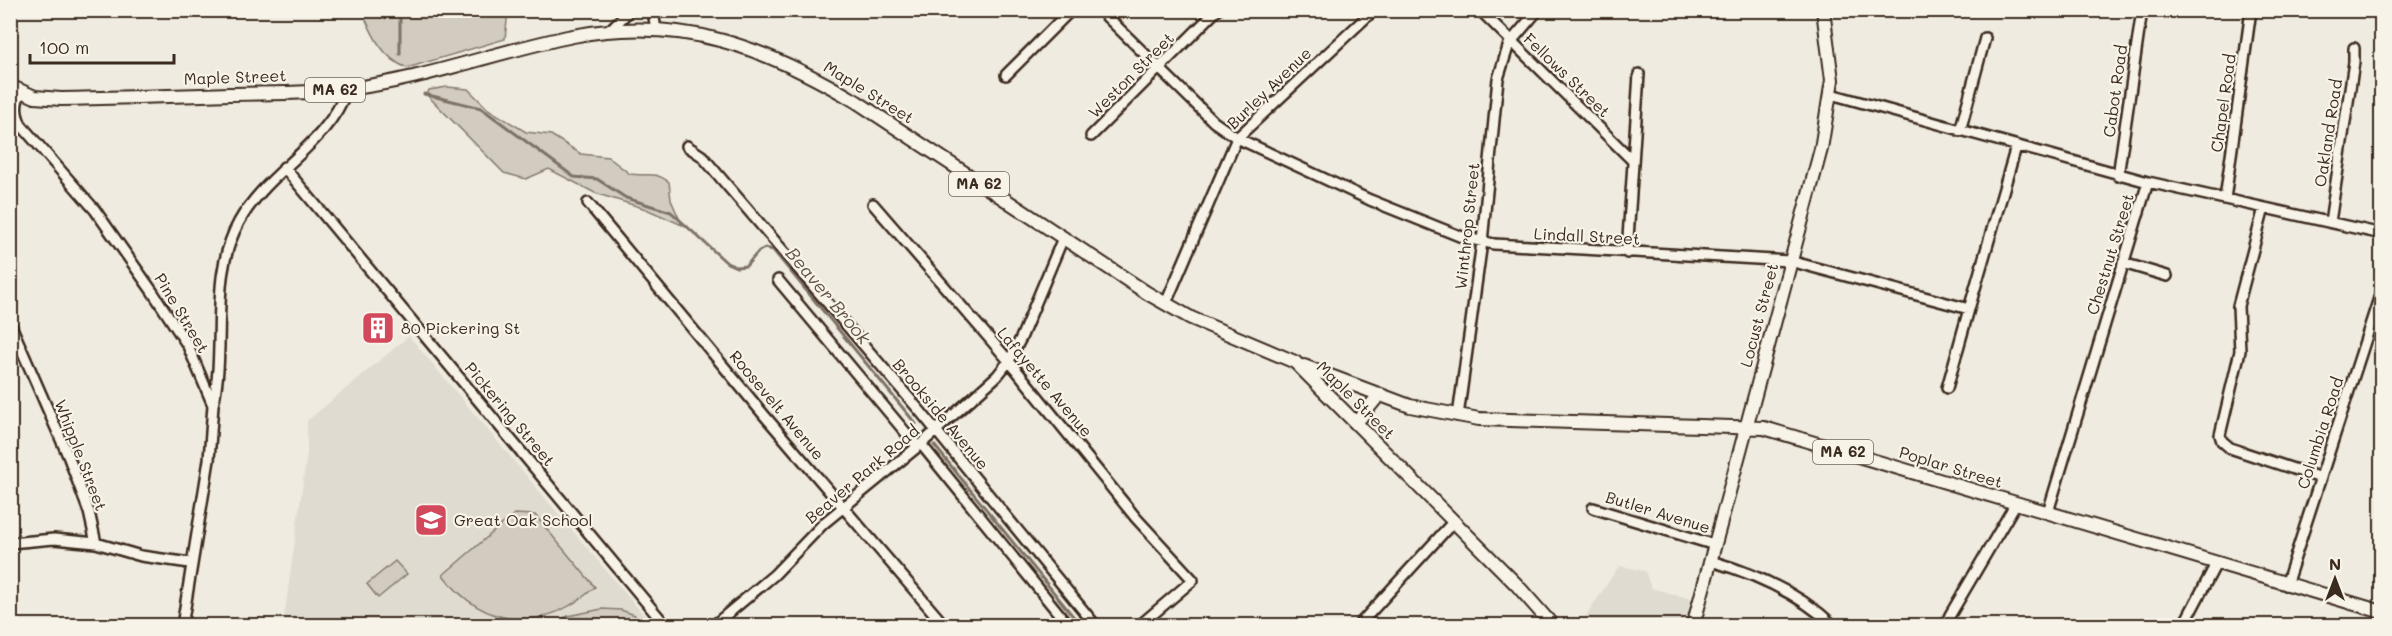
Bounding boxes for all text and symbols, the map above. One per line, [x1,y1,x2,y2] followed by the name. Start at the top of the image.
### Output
[30,27,174,65] scale bar
[1083,27,1178,122] street label: Weston Street
[1520,28,1615,121] street label: Fellows Street
[39,35,89,59] text: 100 m
[1222,42,1315,133] street label: Burley Avenue
[2098,43,2131,138] street label: Cabot Road
[2205,52,2240,154] street label: Chapel Road
[820,55,918,128] street label: Maple Street
[183,64,287,89] street label: Maple Street
[2309,77,2346,188] street label: Oakland Road
[305,78,365,102] road number: MA 62
[1449,162,1484,290] street label: Winthrop Street
[949,172,1009,196] road number: MA 62
[2081,191,2138,317] street label: Chestnut Street
[1533,222,1641,249] street label: Lindall Street
[781,242,877,349] water label: Beaver Brook
[1735,261,1782,369] street label: Locust Street
[150,269,214,357] street label: Pine Street
[360,310,396,346] building icon: 80 Pickering St
[401,317,520,338] place label: 80 Pickering St
[993,322,1098,441] street label: Lafayette Avenue
[725,346,829,464] street label: Roosevelt Avenue
[889,354,994,474] street label: Brookside Avenue
[1313,356,1400,443] street label: Maple Street
[461,357,560,470] street label: Pickering Street
[2292,374,2348,491] street label: Columbia Road
[51,396,112,514] street label: Whipple Street
[800,420,923,527] street label: Beaver Park Road
[1813,440,1873,464] road number: MA 62
[1897,441,2005,492] street label: Poplar Street
[1603,486,1713,537] street label: Butler Avenue
[413,502,449,538] school or university icon: Great Oak School
[454,509,593,530] place label: Great Oak School
[2305,549,2365,609] north arrow
[2329,553,2341,574] text: N

